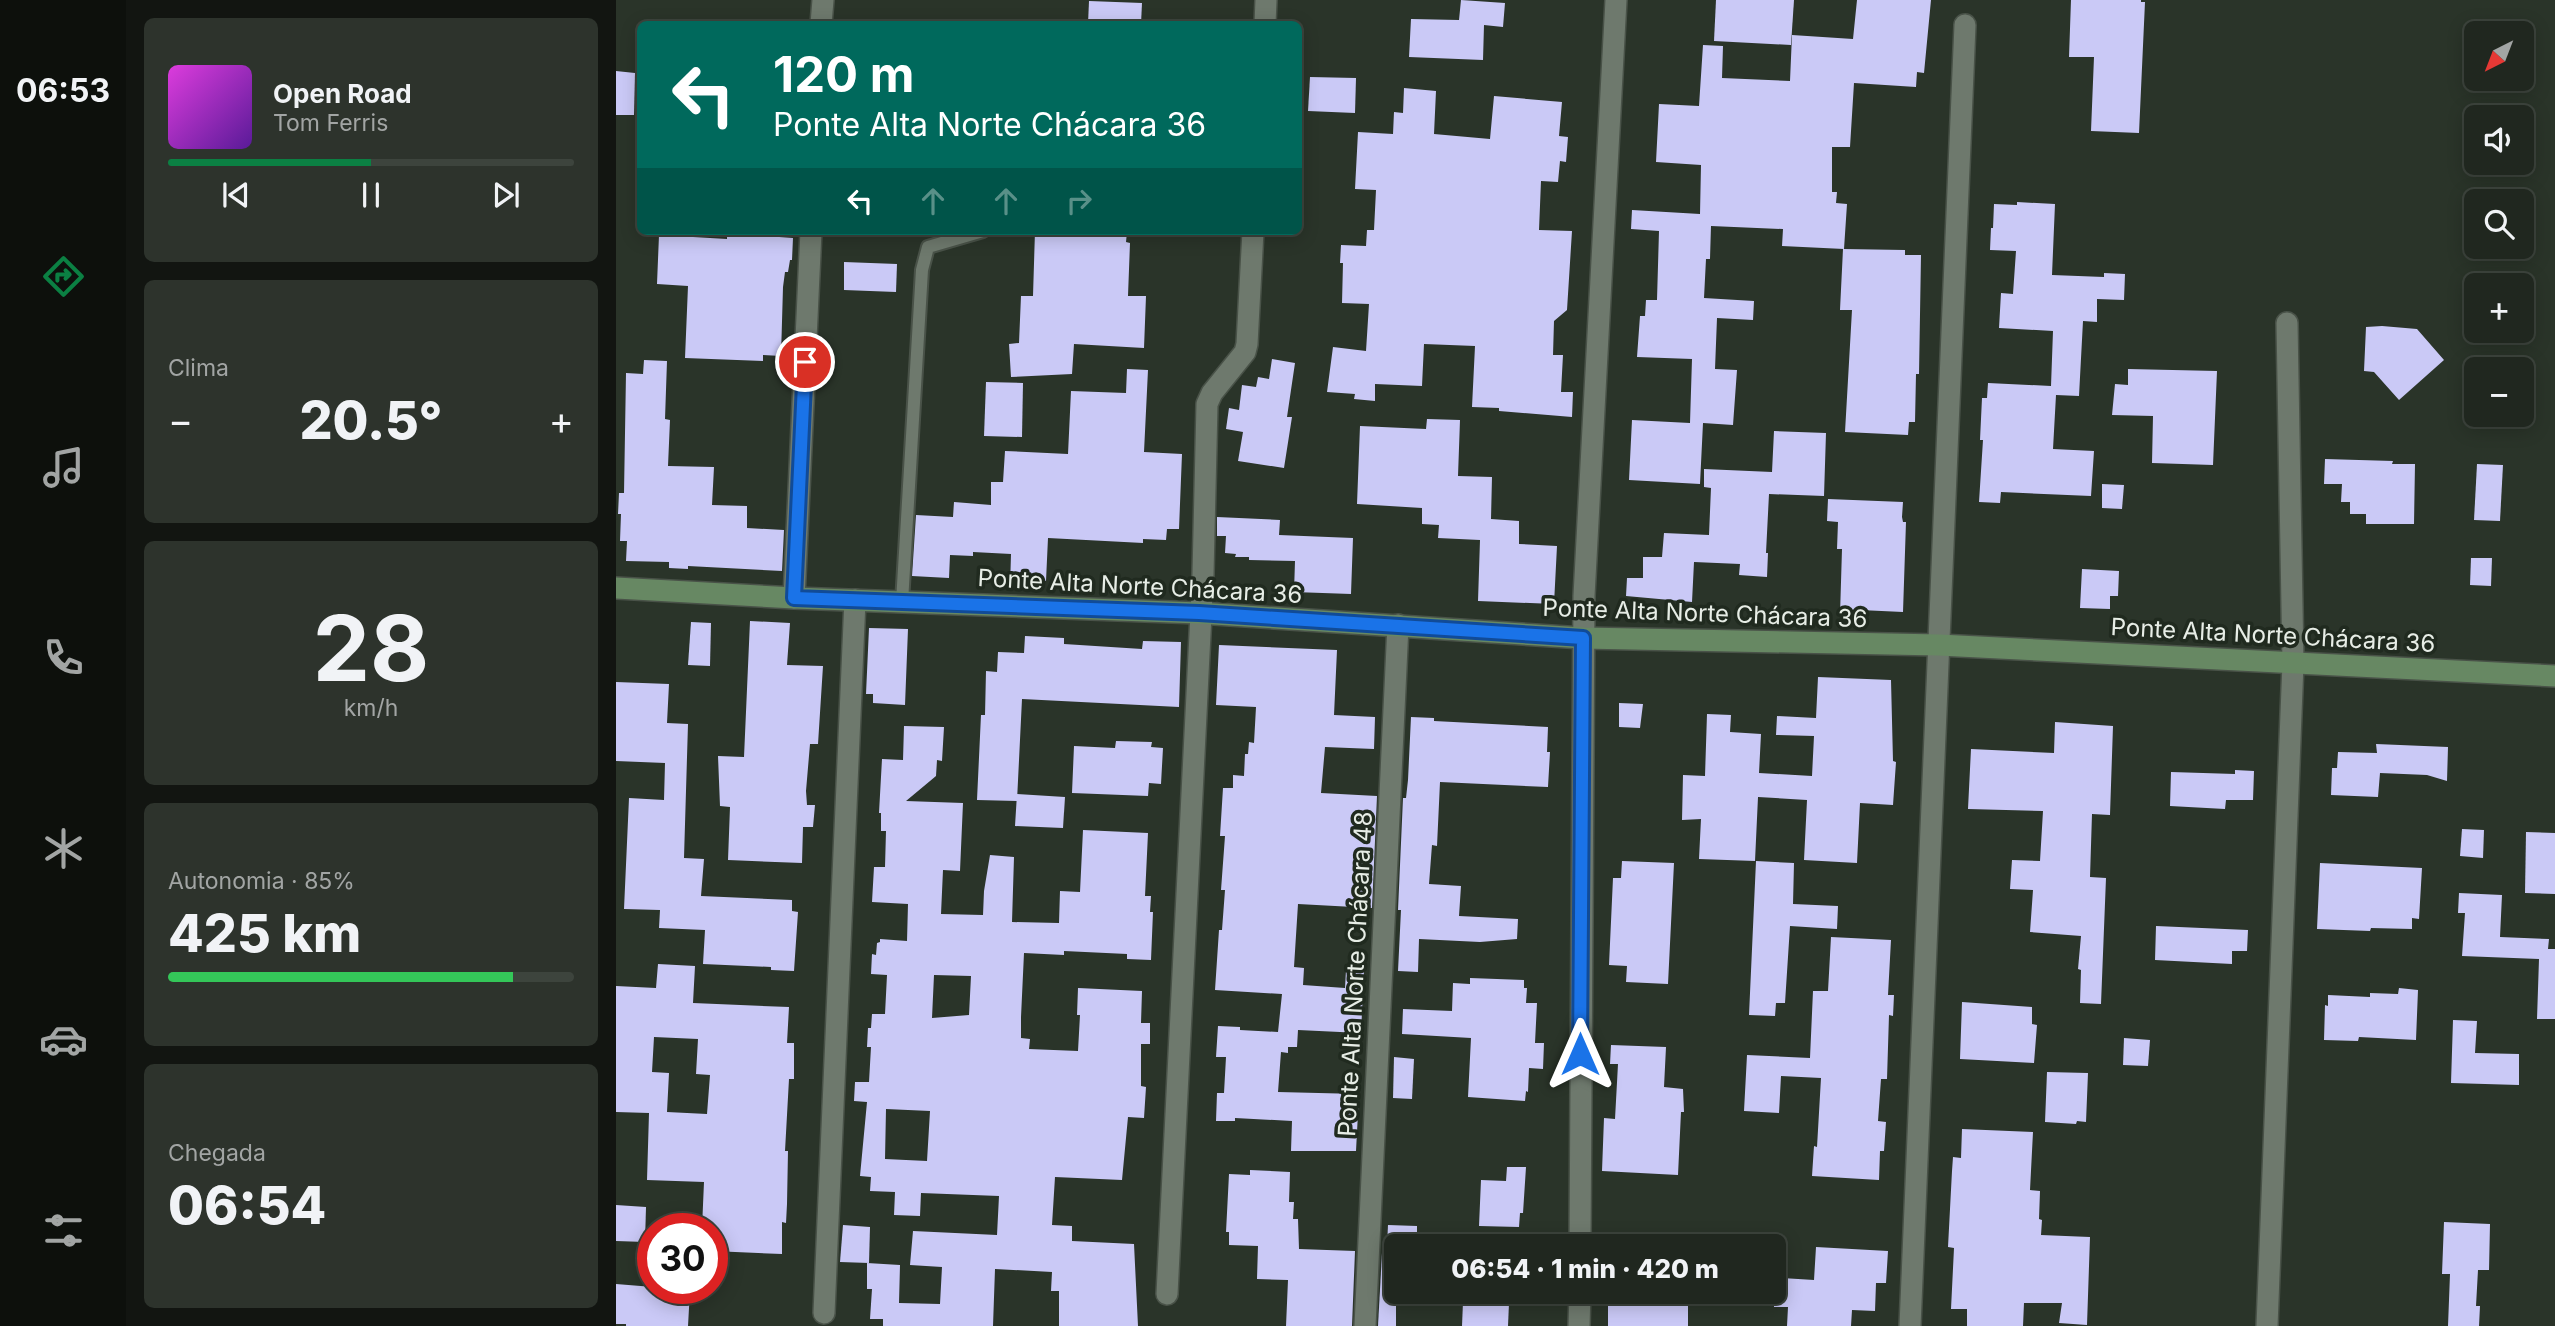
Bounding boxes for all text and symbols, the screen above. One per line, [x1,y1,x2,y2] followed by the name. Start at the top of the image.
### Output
[2464,21,2534,91] north arrow
[2464,21,2534,427] map controls
[773,45,914,104] text: 120 m
[658,49,749,140] icon: left
[16,71,110,110] text: 06:53
[273,78,412,109] text: Open Road
[773,105,1206,144] text: Ponte Alta Norte Chácara 36
[2464,105,2534,175] button: sound
[273,109,388,137] text: Tom Ferris
[217,176,255,214] icon: previous
[352,176,390,214] icon: pause
[487,176,525,214] icon: next
[841,182,879,220] icon: left
[914,182,952,220] icon: ahead
[987,182,1025,220] icon: ahead
[1060,182,1098,220] icon: right
[2464,189,2534,259] button: search
[39,252,88,301] icon: directions
[2464,273,2534,343] button: +
[775,332,835,392] pin
[786,343,824,381] icon: arrive
[168,354,229,382] text: Clima
[2464,357,2534,427] button: −
[299,389,443,452] text: 20.5°
[168,397,193,443] text: −
[549,397,574,443] text: +
[39,443,88,492] icon: music
[977,563,1303,609] street label: Ponte Alta Norte Chácara 36
[313,593,429,703] text: 28
[1542,593,1868,633] street label: Ponte Alta Norte Chácara 36
[2110,612,2436,658] street label: Ponte Alta Norte Chácara 36
[39,633,88,682] icon: phone
[344,694,398,722] text: km/h
[1332,811,1378,1137] street label: Ponte Alta Norte Chácara 48
[39,824,88,873] icon: climate
[168,867,355,895] text: Autonomia · 85%
[168,902,361,965] text: 425 km
[39,1015,88,1064] icon: car
[1543,1017,1617,1091] position arrow
[168,1139,266,1167] text: Chegada
[168,1174,326,1237] text: 06:54
[39,1206,88,1255] icon: filters
[637,1213,728,1304] speed limit sign: 30
[1451,1253,1719,1284] text: 06:54 · 1 min · 420 m

